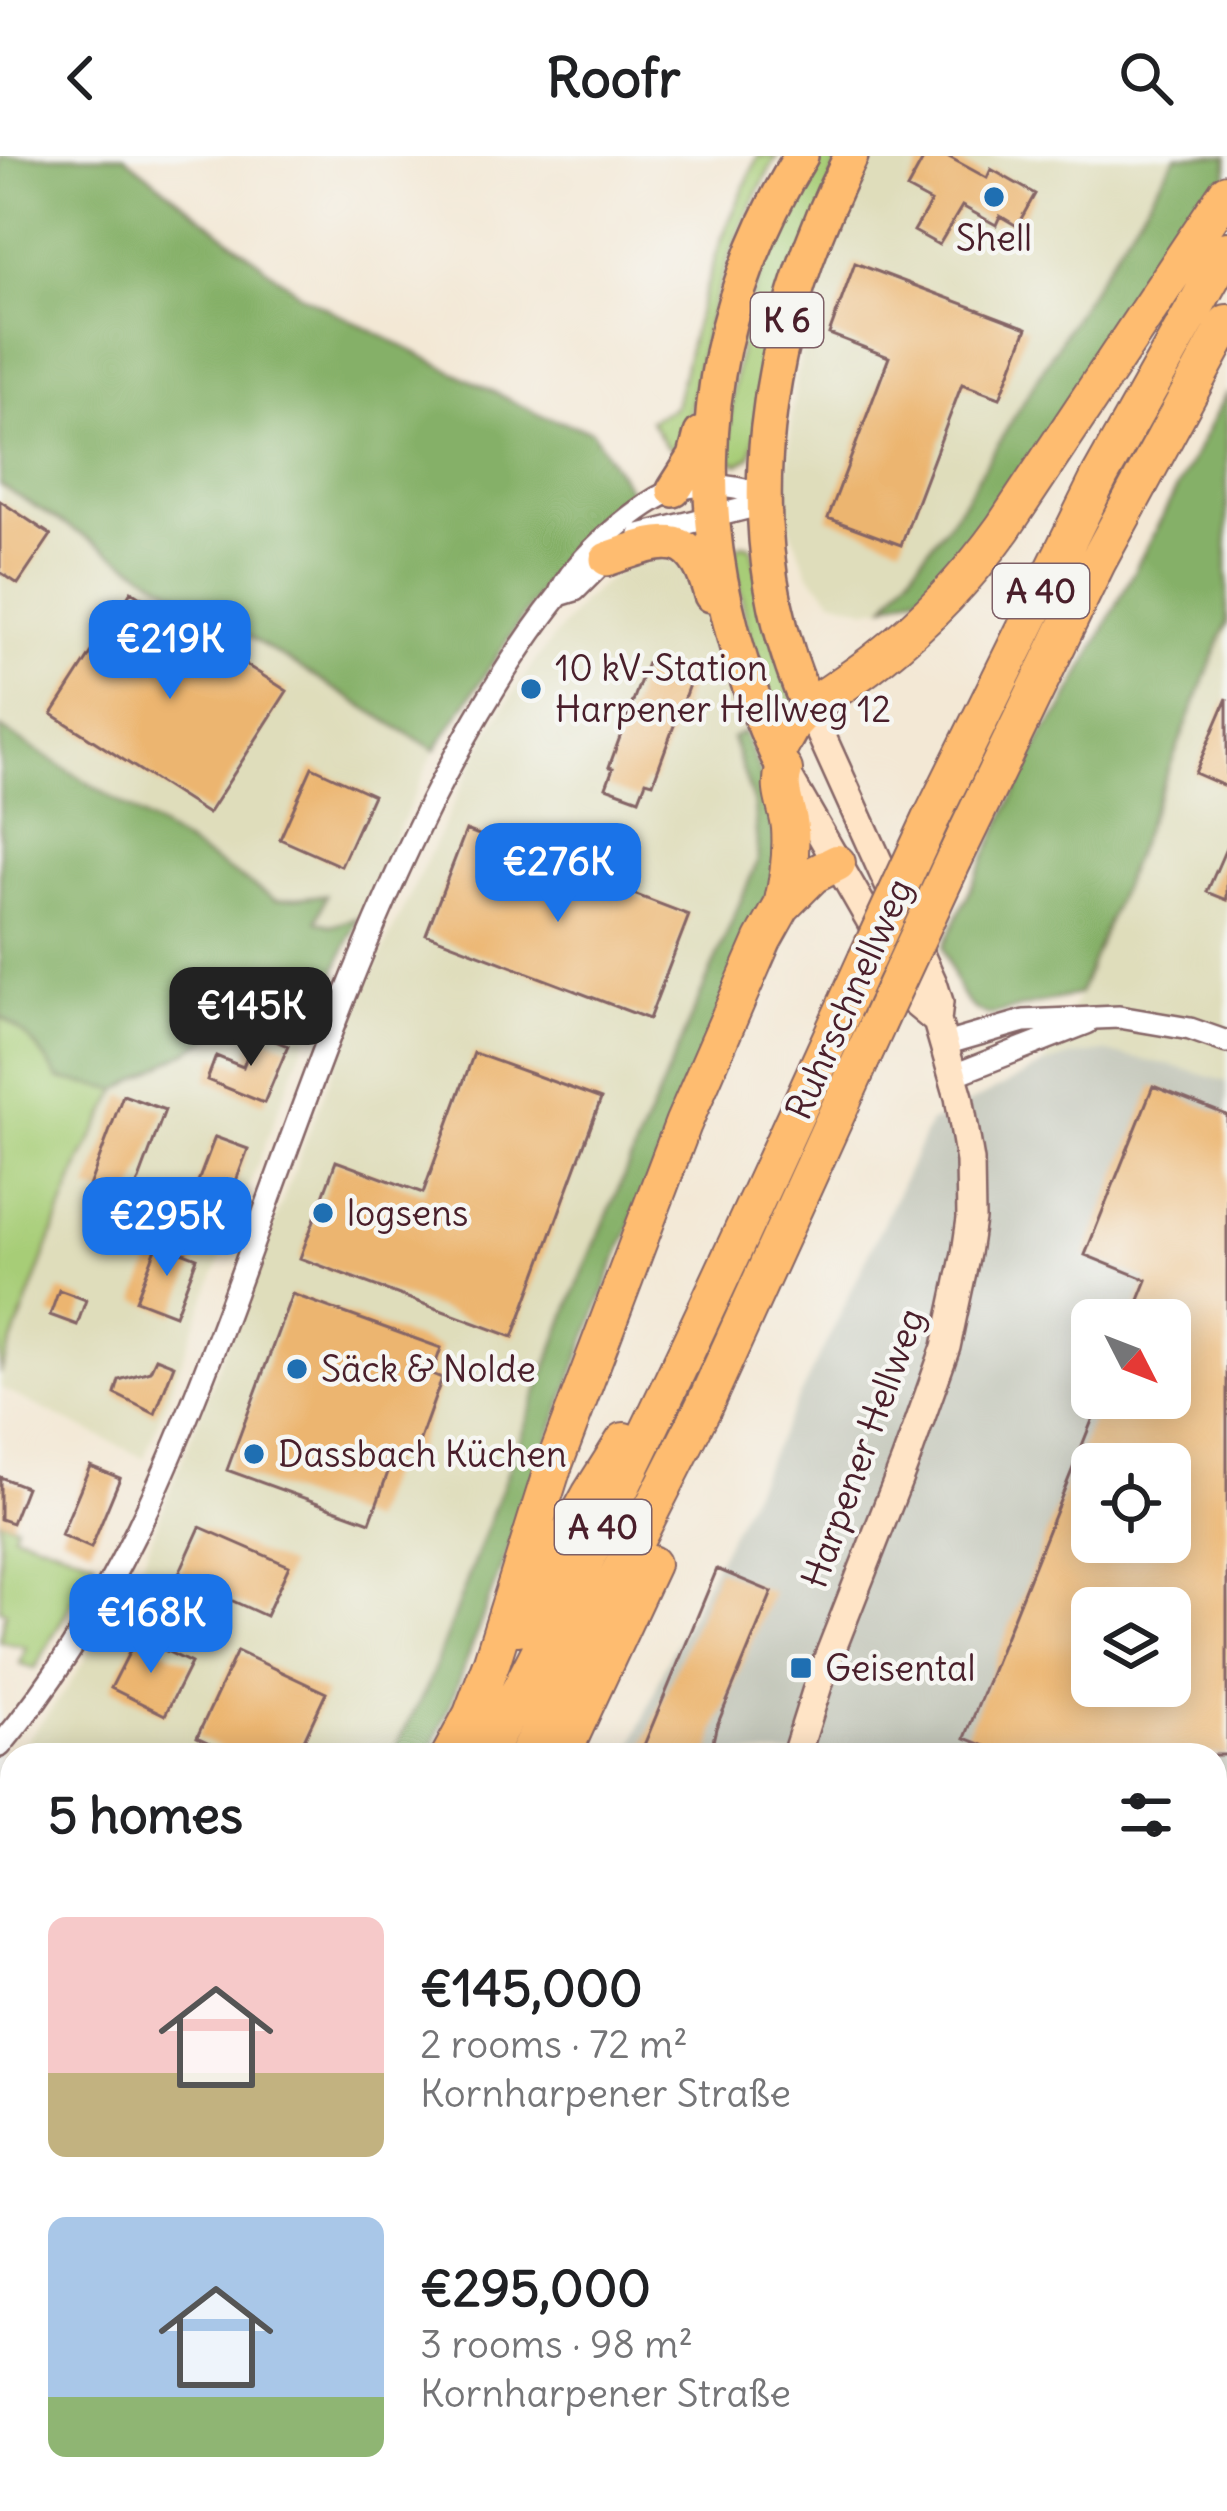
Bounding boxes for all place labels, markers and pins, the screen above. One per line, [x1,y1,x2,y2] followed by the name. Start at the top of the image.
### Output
[981,184,1007,210] marker: Shell
[956,216,1032,261] place label: Shell
[86,600,254,702] pin: €219K
[555,646,891,732] place label: 10 kV-Station Harpener Hellweg 12
[518,676,544,702] marker: 10 kV-Station Harpener Hellweg 12
[474,823,642,925] pin: €276K
[167,967,335,1069] pin: €145K
[83,1177,251,1279] pin: €295K
[347,1191,468,1236] place label: logsens
[310,1200,336,1226] marker: logsens
[321,1347,536,1392] place label: Säck & Nolde
[284,1356,310,1382] marker: Säck & Nolde
[278,1432,567,1477] place label: Dassbach Küchen
[241,1441,267,1467] marker: Dassbach Küchen
[67,1574,235,1676] pin: €168K
[825,1646,976,1691] place label: Geisental
[788,1655,814,1681] marker: Geisental

